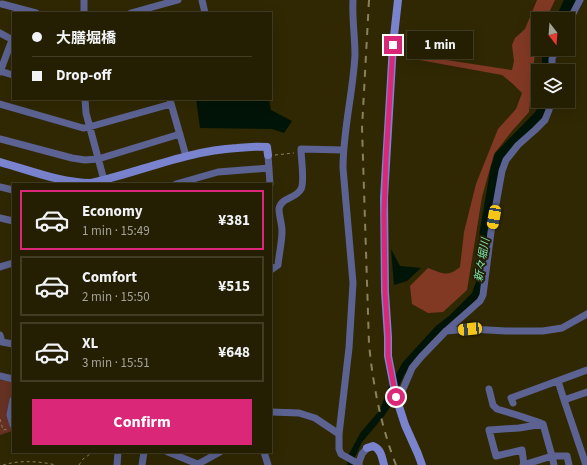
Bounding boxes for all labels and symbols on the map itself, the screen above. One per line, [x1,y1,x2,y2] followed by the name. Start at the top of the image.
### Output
[531,12,575,56] north arrow
[407,31,473,59] callout: 1 min
[384,36,402,54] route end
[486,204,502,230] car
[471,236,493,283] water label: 新々堀川
[457,322,483,336] car
[387,388,405,406] route start

